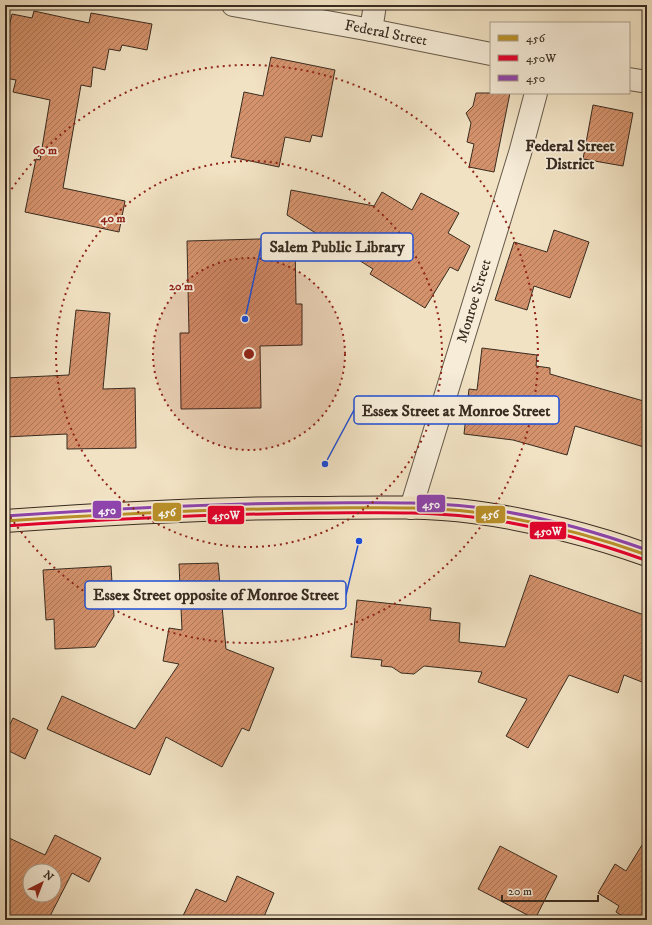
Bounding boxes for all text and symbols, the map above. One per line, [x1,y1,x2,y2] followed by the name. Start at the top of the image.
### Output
[343,16,429,50] street label: Federal Street
[490,22,630,94] legend
[526,31,546,46] text: 456
[526,51,557,66] text: 450W
[526,71,545,86] text: 450
[525,136,616,174] district label: Federal Street District
[33,143,57,158] text: 60 m
[100,211,125,226] text: 40 m
[261,233,413,261] callout: Salem Public Library
[269,237,405,257] text: Salem Public Library
[452,257,496,345] street label: Monroe Street
[169,279,193,294] text: 20 m
[242,347,256,361] centre of rings
[354,396,559,424] callout: Essex Street at Monroe Street
[362,401,551,421] text: Essex Street at Monroe Street
[416,494,446,513] line badge: 450
[421,498,440,512] text: 450
[92,500,122,519] line badge: 450
[152,502,182,522] line badge: 456
[97,504,116,518] text: 450
[207,505,245,525] line badge: 450W
[475,505,506,524] line badge: 456
[157,506,177,520] text: 456
[480,508,500,522] text: 456
[211,509,241,523] text: 450W
[529,521,567,540] line badge: 450W
[533,525,563,539] text: 450W
[85,581,346,609] callout: Essex Street opposite of Monroe Street
[93,585,340,605] text: Essex Street opposite of Monroe Street
[22,863,62,903] north arrow
[40,868,56,885] text: N
[502,877,598,903] scale bar
[508,884,532,899] text: 20 m

